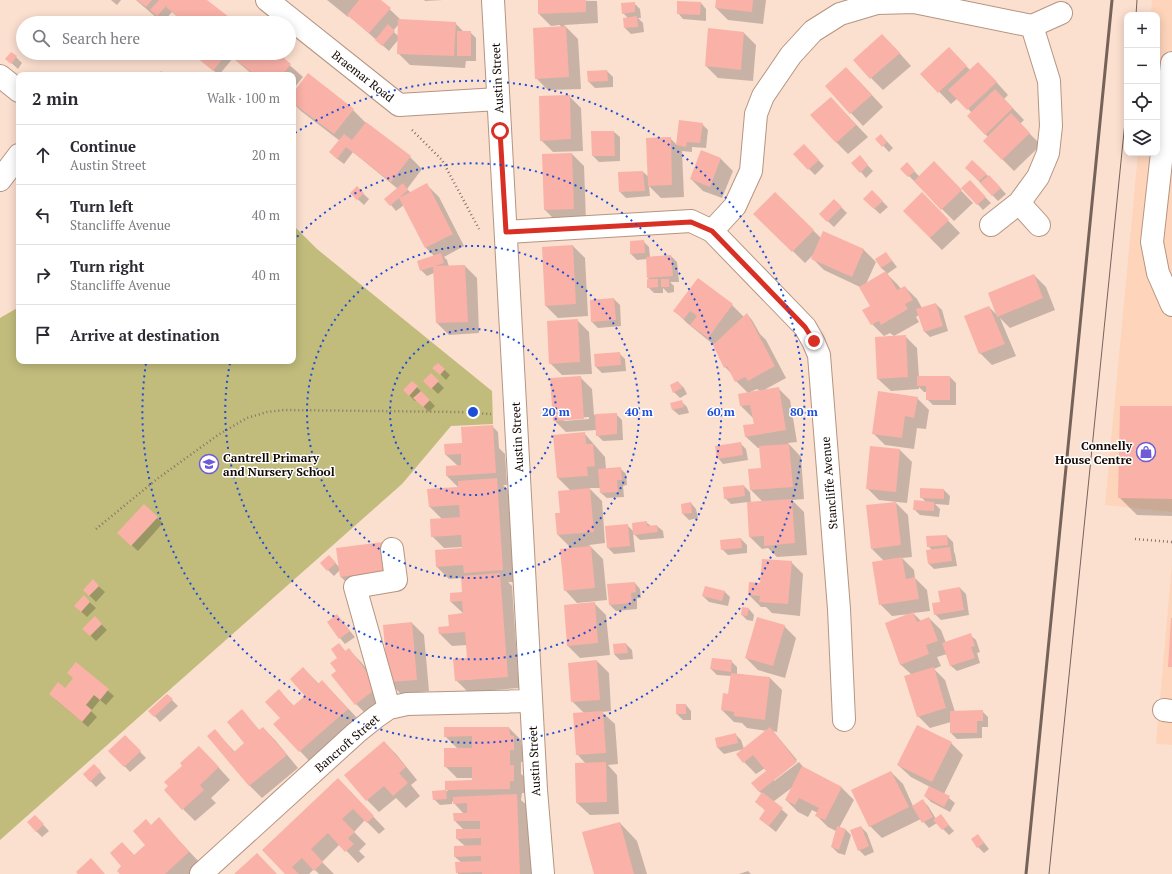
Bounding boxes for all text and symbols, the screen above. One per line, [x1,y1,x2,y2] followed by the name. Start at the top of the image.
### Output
[1124,12,1160,156] map controls
[1124,12,1160,48] button: +
[16,16,296,60] search box
[30,27,52,49] icon: search
[62,28,140,48] text: Search here
[488,42,506,114] street label: Austin Street
[329,47,397,105] street label: Braemar Road
[1124,48,1160,84] button: −
[1124,84,1160,120] button: locate
[32,87,79,110] text: 2 min
[207,89,280,107] text: Walk · 100 m
[1124,120,1160,156] button: layers
[491,122,509,140] route start
[70,136,136,156] text: Continue
[32,144,54,166] icon: ahead
[252,146,280,164] text: 20 m
[70,156,146,174] text: Austin Street
[70,196,134,216] text: Turn left
[32,204,54,226] icon: left
[252,206,280,224] text: 40 m
[70,216,171,234] text: Stancliffe Avenue
[70,256,145,276] text: Turn right
[32,264,54,286] icon: right
[252,266,280,284] text: 40 m
[70,276,171,294] text: Stancliffe Avenue
[32,324,54,346] icon: arrive
[70,325,220,345] text: Arrive at destination
[805,332,823,350] route end
[508,401,526,473] street label: Austin Street
[542,404,570,419] text: 20 m
[625,404,653,419] text: 40 m
[707,404,735,419] text: 60 m
[790,404,818,419] text: 80 m
[466,405,480,419] centre of rings
[817,436,841,530] street label: Stancliffe Avenue
[1055,438,1133,467] place label: Connelly House Centre
[1135,441,1157,463] shop icon: Connelly House Centre
[223,450,335,479] place label: Cantrell Primary and Nursery School
[198,453,220,475] school or university icon: Cantrell Primary and Nursery School
[312,710,383,775] street label: Bancroft Street
[525,725,543,797] street label: Austin Street

